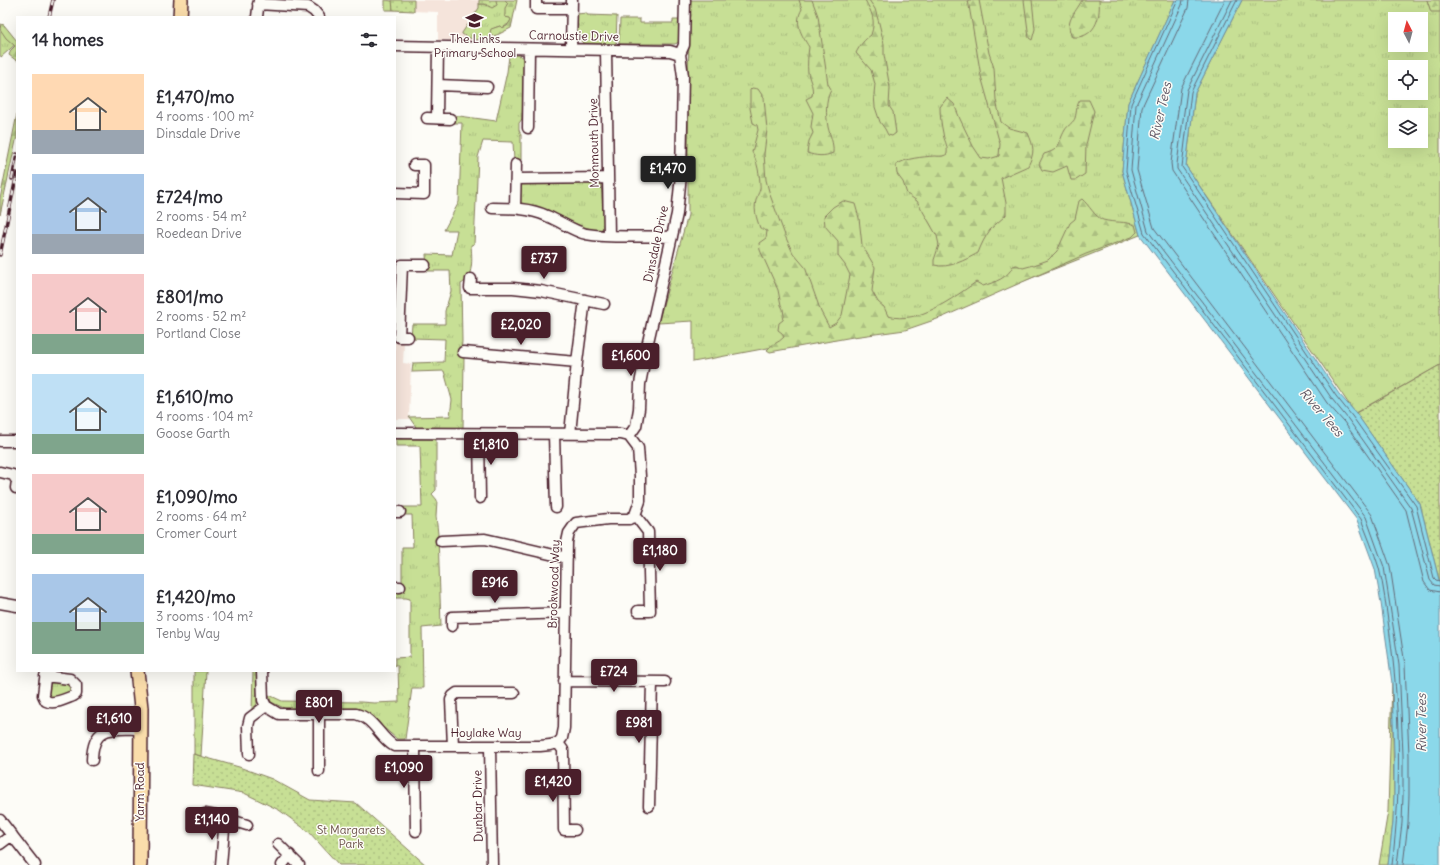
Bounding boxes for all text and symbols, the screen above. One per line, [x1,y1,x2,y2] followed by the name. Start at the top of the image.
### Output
[465,10,485,30] school or university icon: The Links Primary School
[1388,12,1428,52] north arrow
[1388,12,1428,148] map controls
[529,27,619,44] street label: Carnoustie Drive
[32,29,104,51] text: 14 homes
[358,29,380,51] icon: filters
[434,31,516,60] place label: The Links Primary School
[1388,60,1428,100] button: locate
[1146,80,1176,142] water label: River Tees
[156,86,234,108] text: £1,470/mo
[64,90,112,138] icon: home
[585,98,602,188] street label: Monmouth Drive
[156,108,254,125] text: 4 rooms · 100 m²
[1388,108,1428,148] button: layers
[156,125,240,142] text: Dinsdale Drive
[635,156,701,190] pin: £1,470
[650,160,686,177] text: £1,470
[156,186,223,208] text: £724/mo
[64,190,112,238] icon: home
[640,204,671,284] street label: Dinsdale Drive
[156,208,247,225] text: 2 rooms · 54 m²
[156,225,242,242] text: Roedean Drive
[520,246,568,280] pin: £737
[530,250,558,267] text: £737
[156,286,223,308] text: £801/mo
[64,290,112,338] icon: home
[156,308,246,325] text: 2 rooms · 52 m²
[488,312,554,346] pin: £2,020
[500,316,542,333] text: £2,020
[156,325,241,342] text: Portland Close
[598,343,664,377] pin: £1,600
[611,347,651,364] text: £1,600
[1296,385,1348,441] water label: River Tees
[156,386,233,408] text: £1,610/mo
[64,390,112,438] icon: home
[156,408,253,425] text: 4 rooms · 104 m²
[156,425,230,442] text: Goose Garth
[458,432,524,466] pin: £1,810
[473,436,509,453] text: £1,810
[156,486,238,508] text: £1,090/mo
[64,490,112,538] icon: home
[156,508,247,525] text: 2 rooms · 64 m²
[156,525,237,542] text: Cromer Court
[627,538,693,572] pin: £1,180
[544,539,563,629] street label: Brookwood Way
[642,542,678,559] text: £1,180
[471,570,519,604] pin: £916
[481,574,509,591] text: £916
[156,586,235,608] text: £1,420/mo
[64,590,112,638] icon: home
[156,608,253,625] text: 3 rooms · 104 m²
[156,625,220,642] text: Tenby Way
[590,659,638,693] pin: £724
[600,663,628,680] text: £724
[295,690,343,724] pin: £801
[1413,693,1430,752] water label: River Tees
[305,694,333,711] text: £801
[81,706,147,740] pin: £1,610
[96,710,132,727] text: £1,610
[615,710,663,744] pin: £981
[625,714,653,731] text: £981
[450,725,522,740] street label: Hoylake Way
[371,755,437,789] pin: £1,090
[384,759,424,776] text: £1,090
[132,762,147,822] street label: Yarm Road
[520,769,586,803] pin: £1,420
[469,770,486,842] street label: Dunbar Drive
[534,773,572,790] text: £1,420
[179,807,245,841] pin: £1,140
[194,811,230,828] text: £1,140
[317,822,385,851] park label: St Margarets Park

